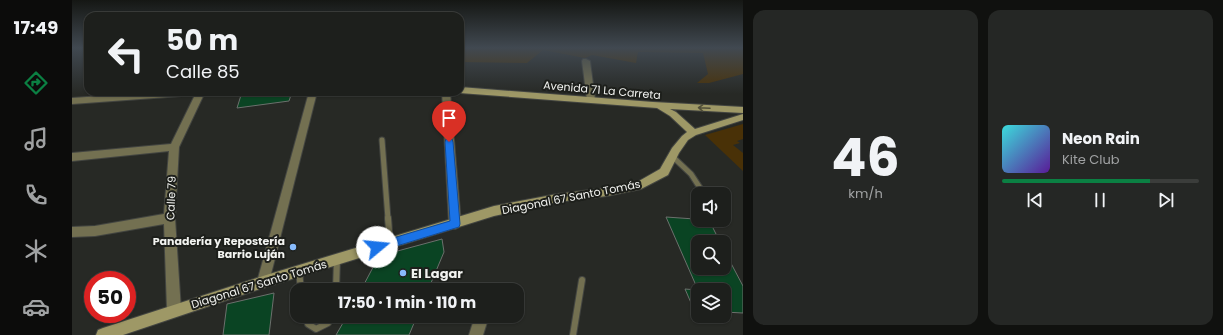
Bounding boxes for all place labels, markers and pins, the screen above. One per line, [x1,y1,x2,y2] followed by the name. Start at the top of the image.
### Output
[432,101,466,142] pin
[153,233,285,262] place label: Panadería y Repostería Barrio Luján
[288,242,298,252] marker: Panadería y Repostería Barrio Luján
[411,264,463,283] place label: El Lagar
[398,268,408,278] marker: El Lagar

